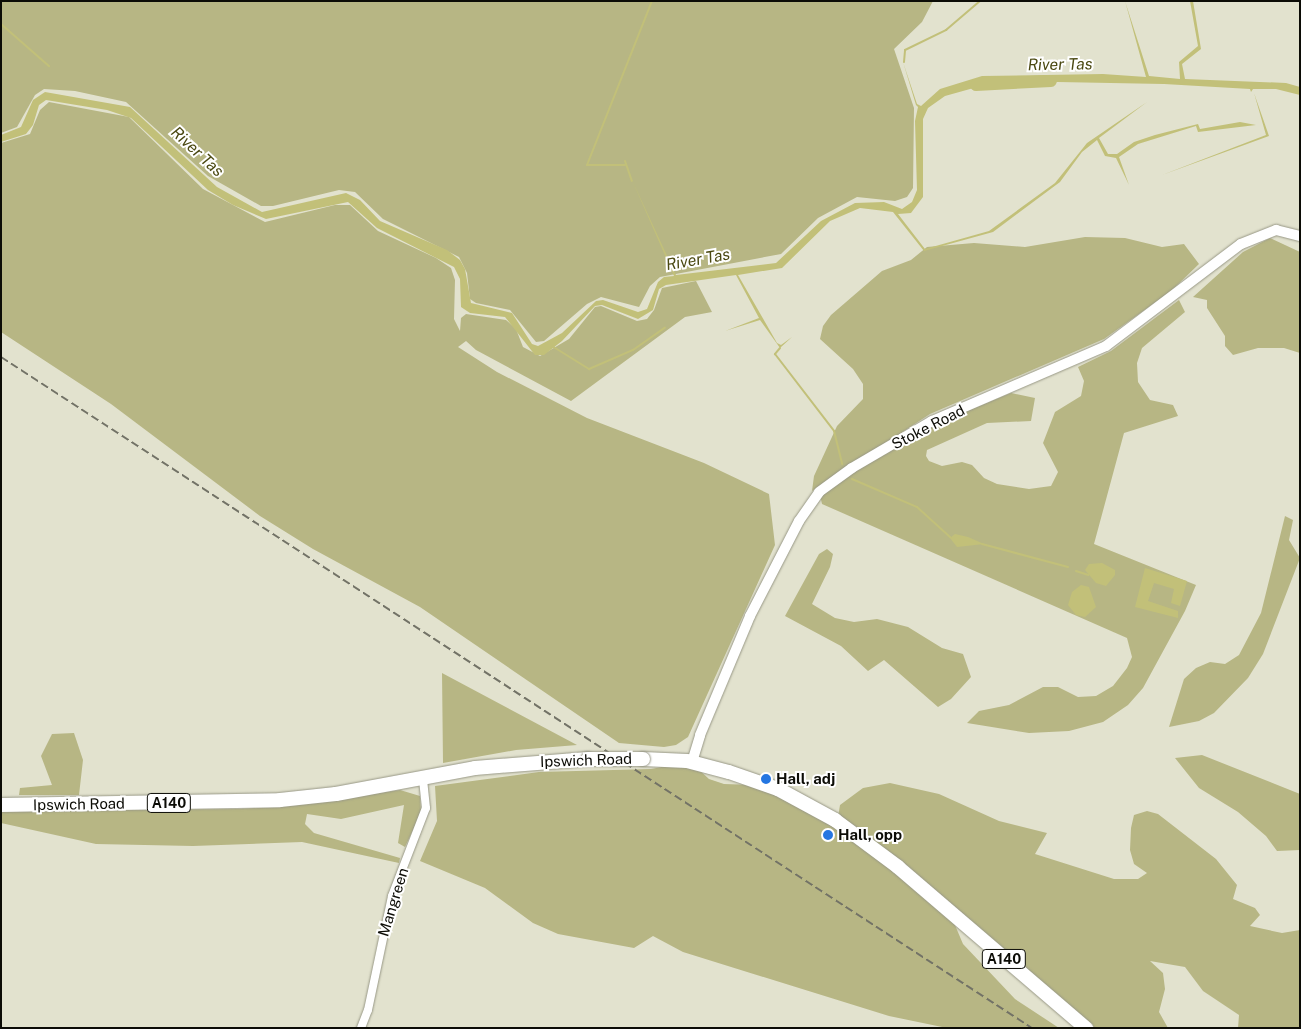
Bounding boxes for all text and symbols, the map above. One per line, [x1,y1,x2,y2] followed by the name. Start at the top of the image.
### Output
[1027,55,1093,75] water label: River Tas
[167,123,227,181] water label: River Tas
[664,245,732,275] water label: River Tas
[888,401,968,453] street label: Stoke Road
[540,749,632,771] street label: Ipswich Road
[776,770,835,788] place label: Hall, adj
[760,773,772,785] marker: Hall, adj
[146,791,192,814] road number: A140
[33,794,125,814] street label: Ipswich Road
[838,826,902,844] place label: Hall, opp
[822,829,834,841] marker: Hall, opp
[374,865,412,939] street label: Mangreen
[982,948,1026,971] road number: A140

